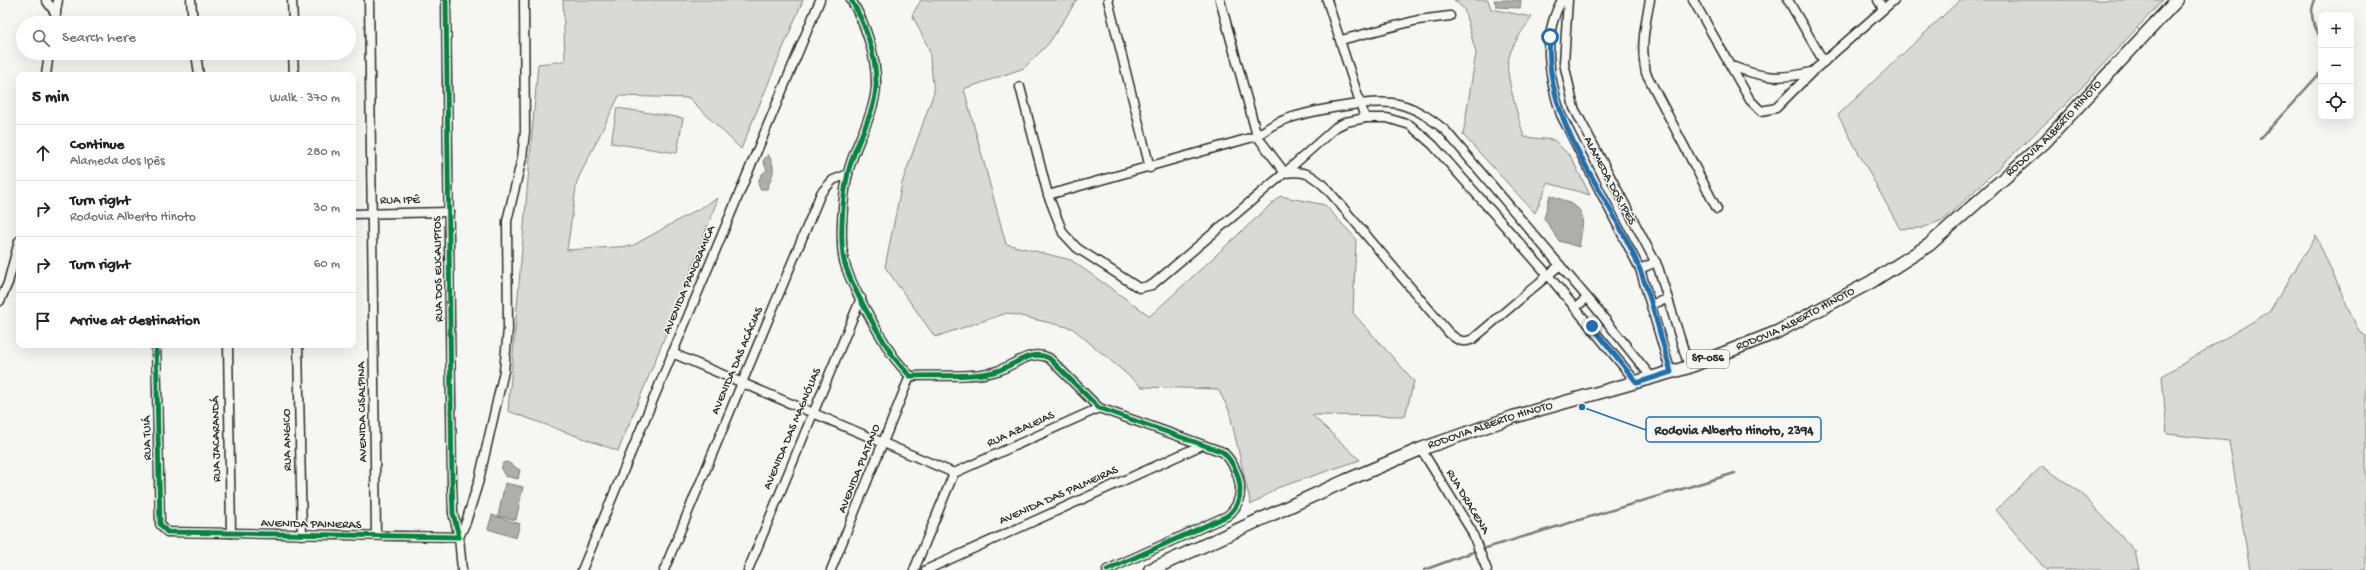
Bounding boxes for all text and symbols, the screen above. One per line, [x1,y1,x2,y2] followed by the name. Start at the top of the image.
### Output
[2318,12,2354,120] map controls
[2318,12,2354,48] button: +
[16,16,356,60] search box
[30,27,52,49] icon: search
[1541,28,1559,46] route start
[62,29,136,47] text: Search here
[2318,48,2354,84] button: −
[2003,78,2105,180] street label: RODOVIA ALBERTO HINOTO
[2318,84,2354,120] button: locate
[32,88,69,108] text: 5 min
[270,91,340,106] text: Walk · 370 m
[1580,134,1638,228] street label: ALAMEDA DOS IPÊS
[70,136,124,154] text: Continue
[32,142,54,164] icon: ahead
[307,145,340,160] text: 280 m
[70,154,165,169] text: Alameda dos Ipês
[70,192,130,210] text: Turn right
[380,194,421,208] street label: RUA IPÊ
[32,198,54,220] icon: right
[314,201,340,216] text: 30 m
[70,210,196,225] text: Rodovia Alberto Hinoto
[431,216,447,322] street label: RUA DOS EUCALIPTOS
[661,223,720,336] street label: AVENIDA PANORAMICA
[32,254,54,276] icon: right
[70,256,130,274] text: Turn right
[314,257,340,272] text: 60 m
[1734,285,1858,355] street label: RODOVIA ALBERTO HINOTO
[709,305,767,417] street label: AVENIDA DAS ACÁCIAS
[32,310,54,332] icon: arrive
[70,312,200,330] text: Arrive at destination
[1583,317,1601,335] route end
[1687,350,1729,368] road number: SP-056
[355,361,371,462] street label: AVENIDA CISALPINA
[761,366,825,492] street label: AVENIDA DAS MAGNÓLIAS
[209,395,225,482] street label: RUA JACARANDÁ
[1426,399,1555,453] street label: RODOVIA ALBERTO HINOTO
[280,409,296,471] street label: RUA ANGICO
[985,409,1057,451] street label: RUA AZALEIAS
[141,415,155,460] street label: RUA TUIÁ
[1646,417,1821,442] callout: Rodovia Alberto Hinoto, 2394
[836,423,884,515] street label: AVENIDA PLATANO
[1654,424,1814,439] text: Rodovia Alberto Hinoto, 2394
[997,463,1121,529] street label: AVENIDA DAS PALMEIRAS
[1442,467,1492,538] street label: RUA DRACENA
[261,517,362,533] street label: AVENIDA PAINERAS

